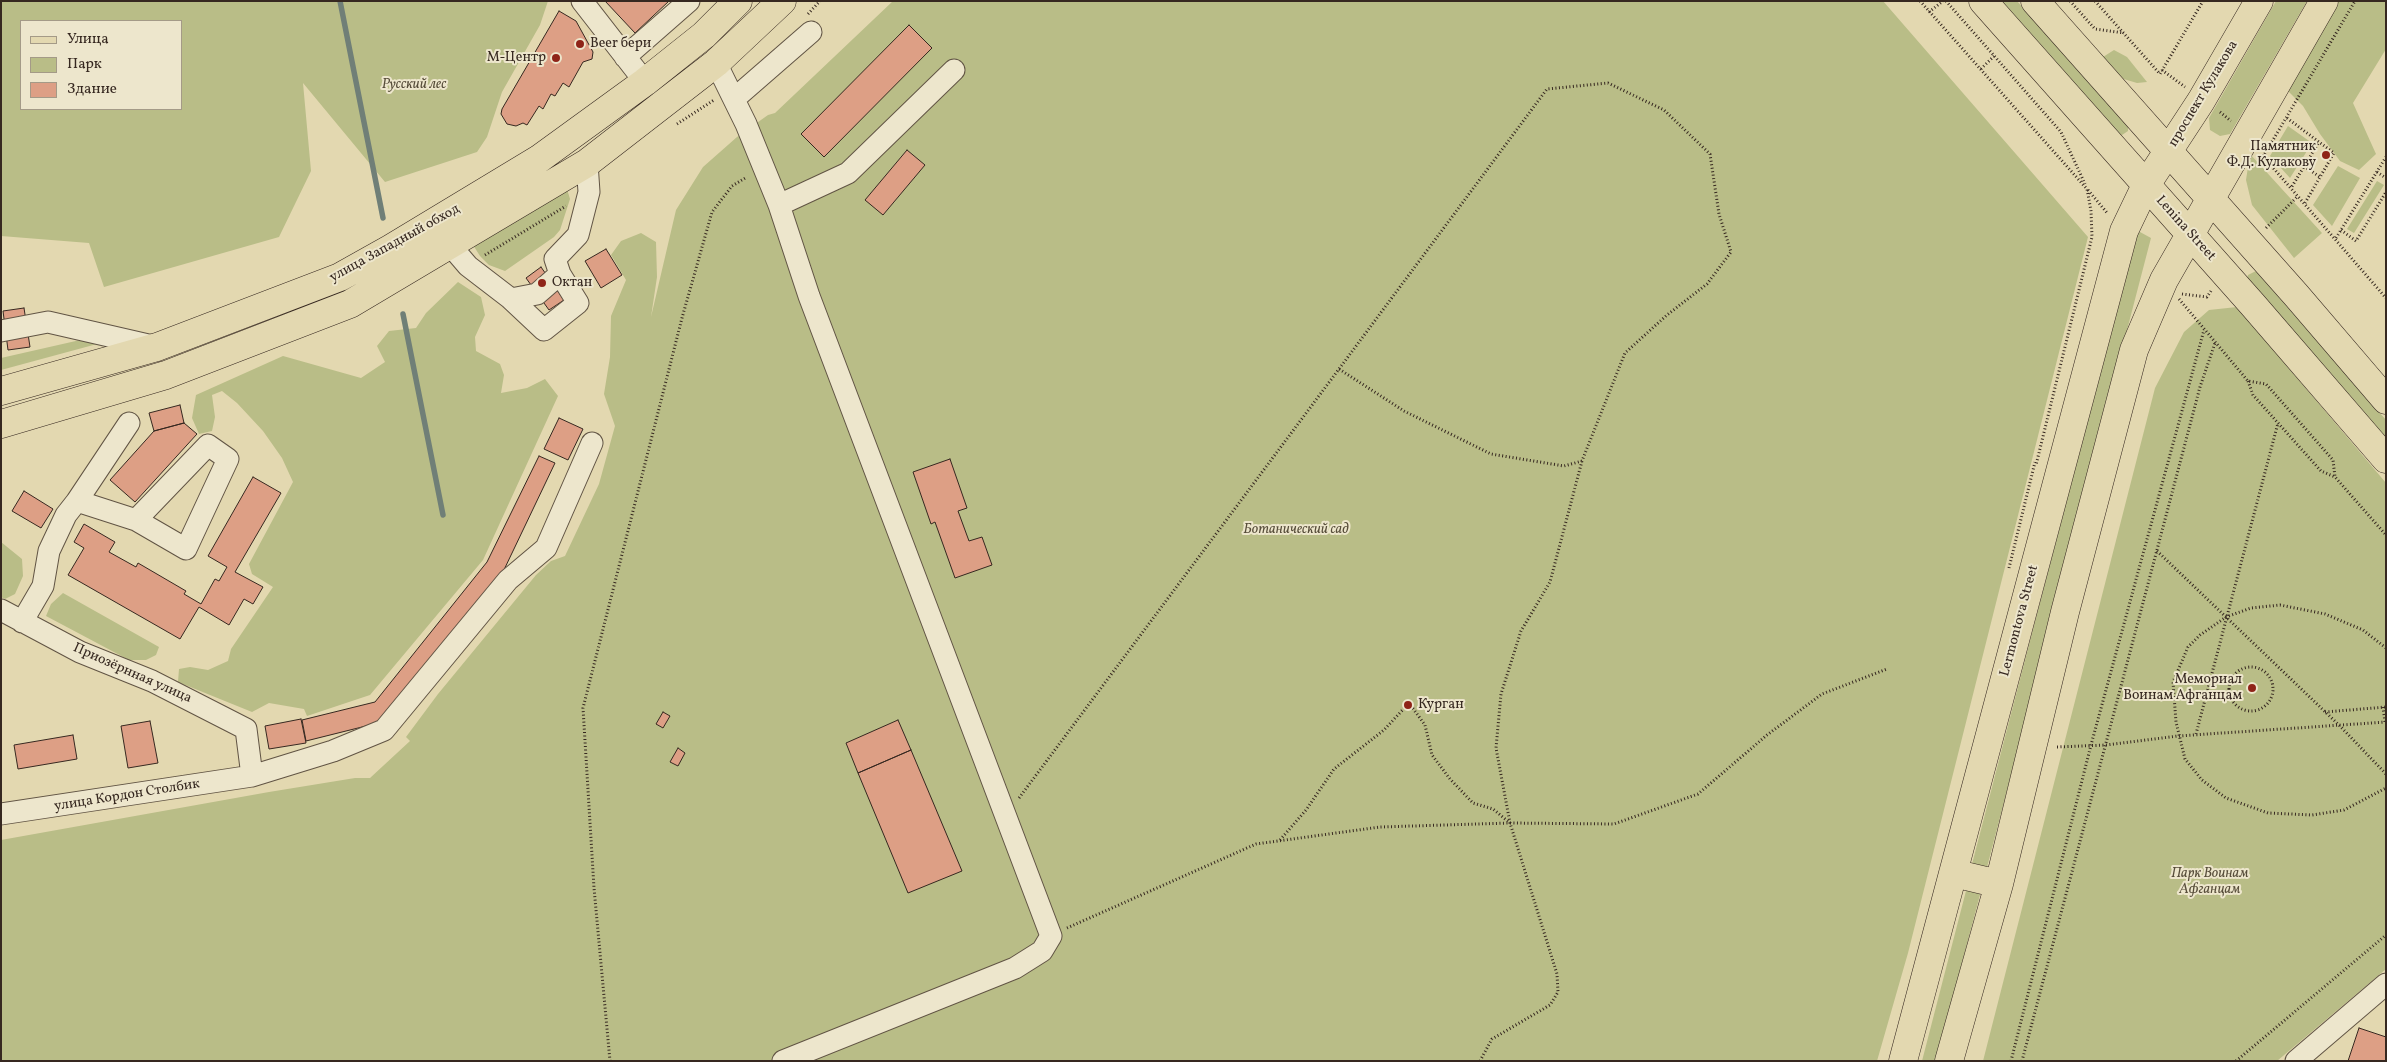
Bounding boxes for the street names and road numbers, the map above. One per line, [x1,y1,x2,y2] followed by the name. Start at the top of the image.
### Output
[2166,38,2242,150] street label: проспект Кулакова
[2151,193,2219,265] street label: Lenina Street
[327,201,463,287] street label: улица Западный обход
[1997,564,2043,678] street label: Lermontova Street
[70,640,194,708] street label: Приозёрнная улица
[53,776,201,816] street label: улица Кордон Столбик

